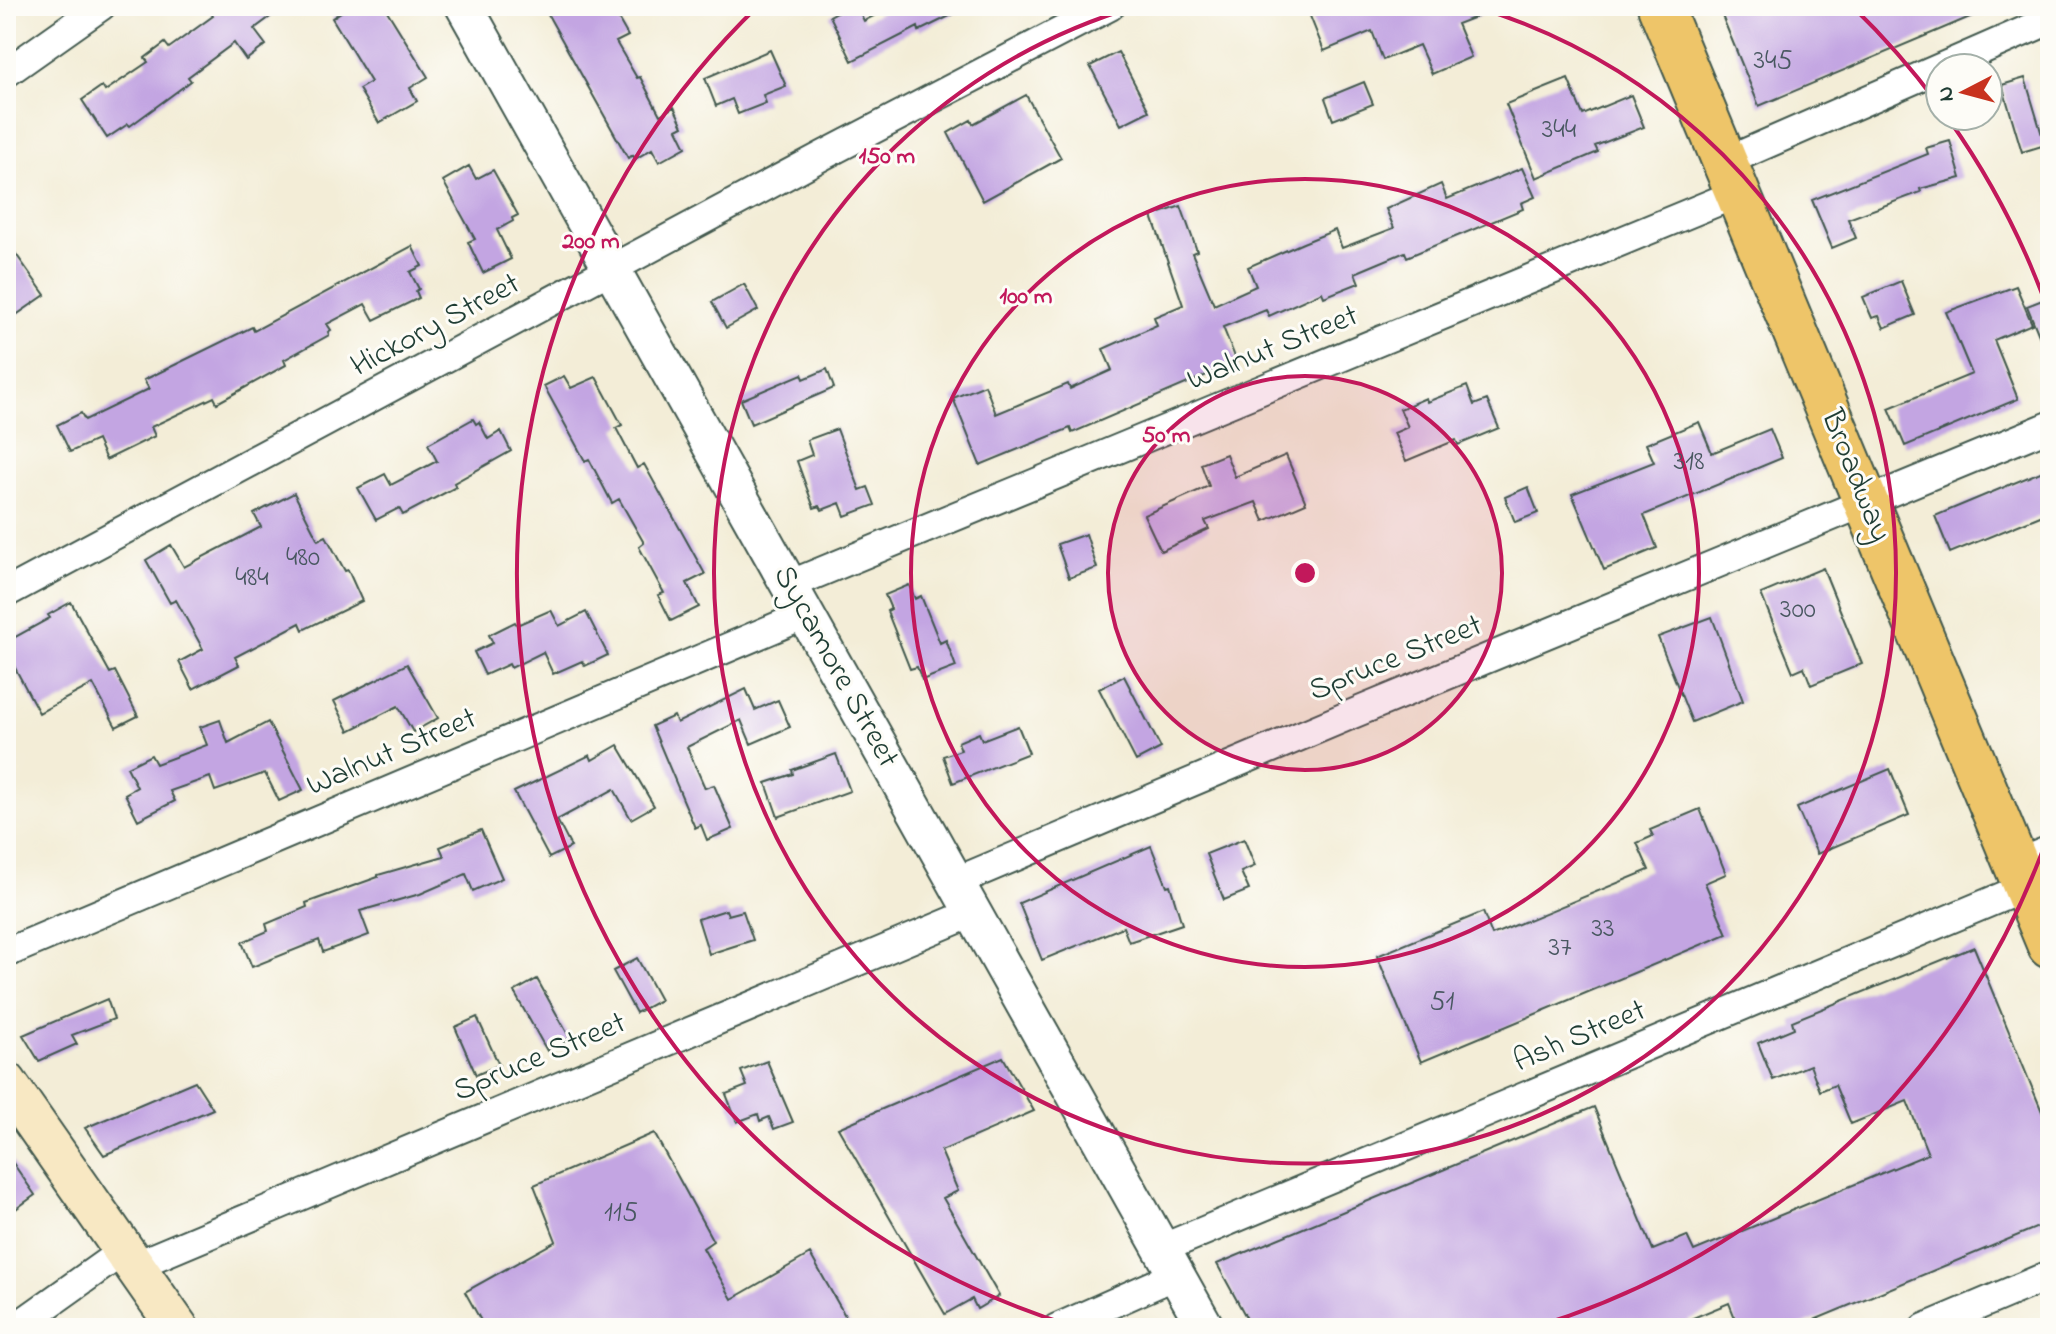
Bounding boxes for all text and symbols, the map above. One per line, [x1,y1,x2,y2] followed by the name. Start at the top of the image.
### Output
[1753,41,1793,82] house number: 345
[1924,52,2004,132] north arrow
[1930,85,1964,103] text: N
[1542,110,1577,151] house number: 344
[859,140,916,175] text: 150 m
[561,225,620,260] text: 200 m
[343,262,529,390] street label: Hickory Street
[1000,280,1053,315] text: 100 m
[1180,293,1366,405] street label: Walnut Street
[1807,402,1903,549] street label: Broadway
[1142,419,1191,454] text: 50 m
[1674,442,1704,483] house number: 318
[286,538,320,579] house number: 480
[760,557,910,777] street label: Sycamore Street
[235,558,269,599] house number: 484
[1291,559,1319,587] centre of rings
[1780,590,1816,631] house number: 300
[1302,603,1490,715] street label: Spruce Street
[300,696,485,810] street label: Walnut Street
[1591,909,1615,950] house number: 33
[1548,928,1572,969] house number: 37
[1430,982,1455,1023] house number: 51
[1506,988,1654,1086] street label: Ash Street
[446,1000,634,1115] street label: Spruce Street
[604,1193,638,1234] house number: 115

